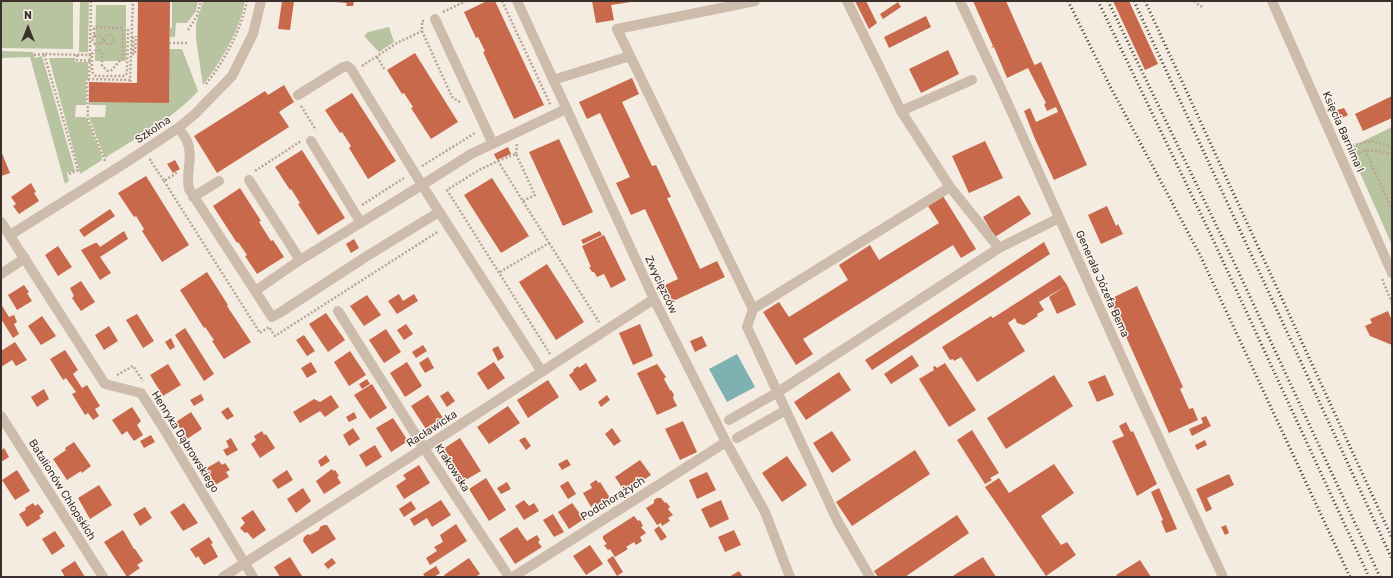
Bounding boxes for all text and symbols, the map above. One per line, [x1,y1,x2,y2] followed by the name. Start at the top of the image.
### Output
[8,8,48,48] north arrow
[24,9,32,22] text: N
[1319,90,1367,174] street label: Księcia Barnima I
[133,113,173,147] street label: Szkolna
[1072,229,1132,339] street label: Generała Józefa Bema
[642,254,680,316] street label: Zwycięzców
[148,389,222,495] street label: Henryka Dąbrowskiego
[404,408,460,450] street label: Racławicka
[26,437,98,543] street label: Batalionów Chłopskich
[432,442,472,494] street label: Krakowska
[578,474,648,524] street label: Podchorążych

